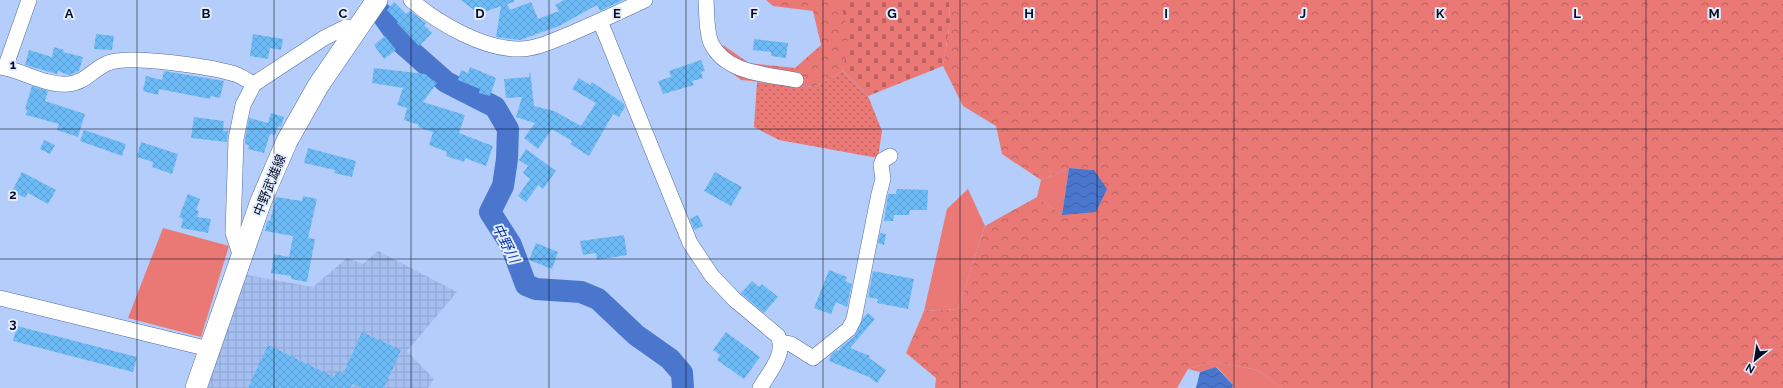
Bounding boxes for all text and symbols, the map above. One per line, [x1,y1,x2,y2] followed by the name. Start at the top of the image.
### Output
[65,6,74,21] text: A
[202,6,211,21] text: B
[339,6,348,21] text: C
[475,6,485,21] text: D
[613,6,621,21] text: E
[750,6,758,21] text: F
[887,6,897,21] text: G
[1024,6,1034,21] text: H
[1164,6,1168,21] text: I
[1300,6,1306,21] text: J
[1436,6,1445,21] text: K
[1573,6,1581,21] text: L
[1708,6,1720,21] text: M
[10,57,17,72] text: 1
[250,152,289,218] street label: 中野武雄線
[9,187,17,202] text: 2
[489,221,524,267] water label: 中野川
[9,316,17,331] text: 3
[1735,340,1775,380] north arrow
[1743,360,1757,376] text: N

